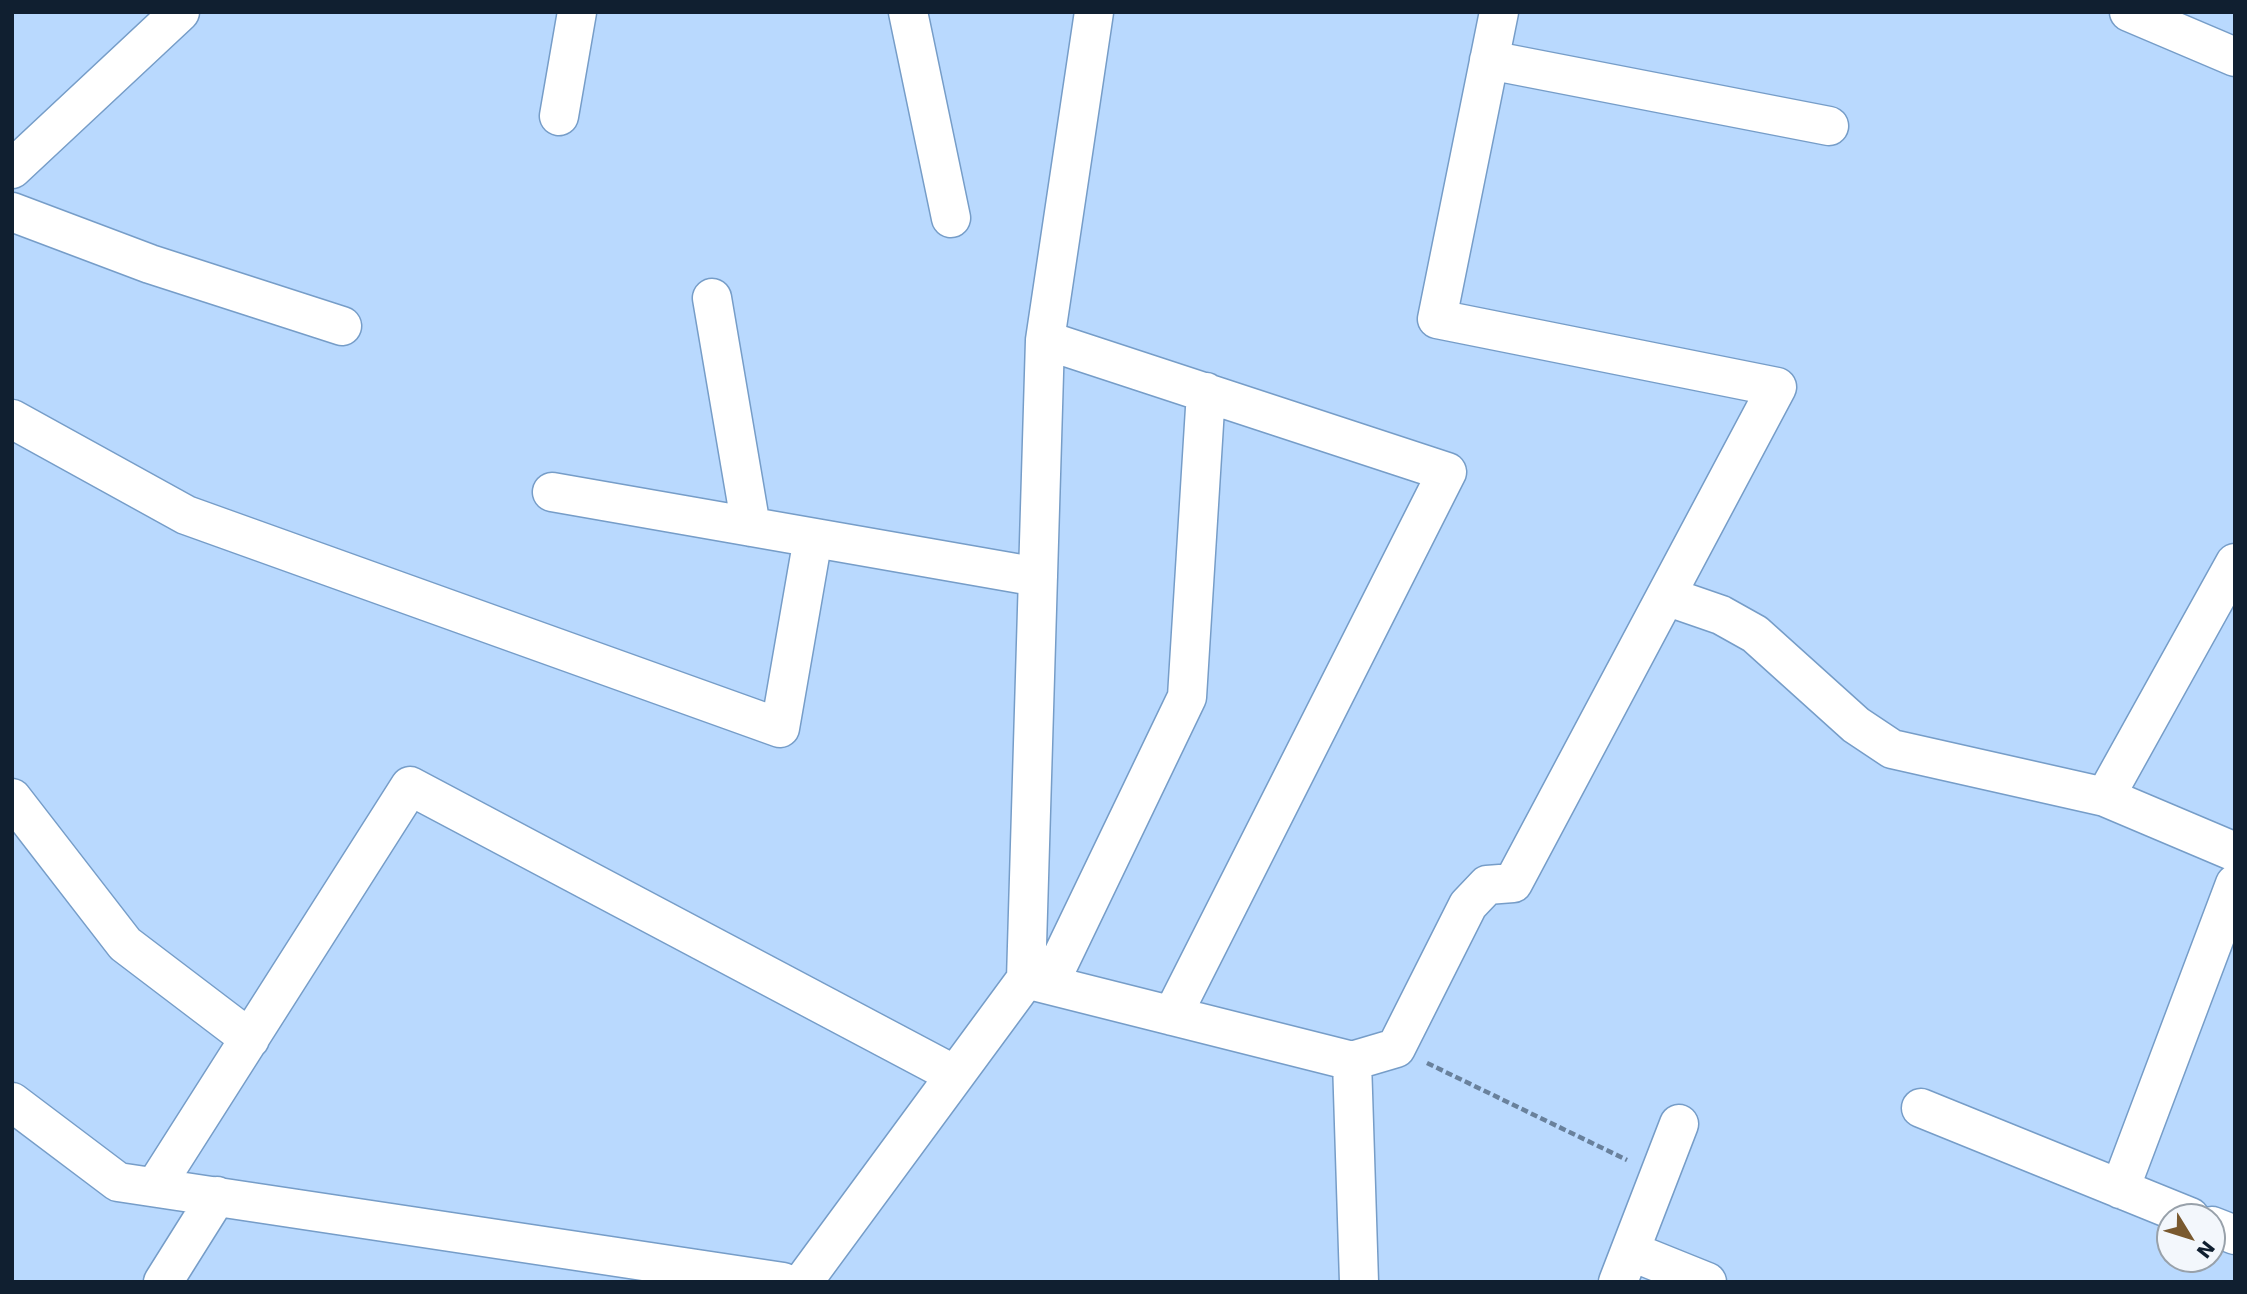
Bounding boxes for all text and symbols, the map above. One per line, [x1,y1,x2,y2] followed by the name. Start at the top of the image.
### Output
[2156,1203,2226,1273] north arrow
[2192,1237,2220,1263] text: N

